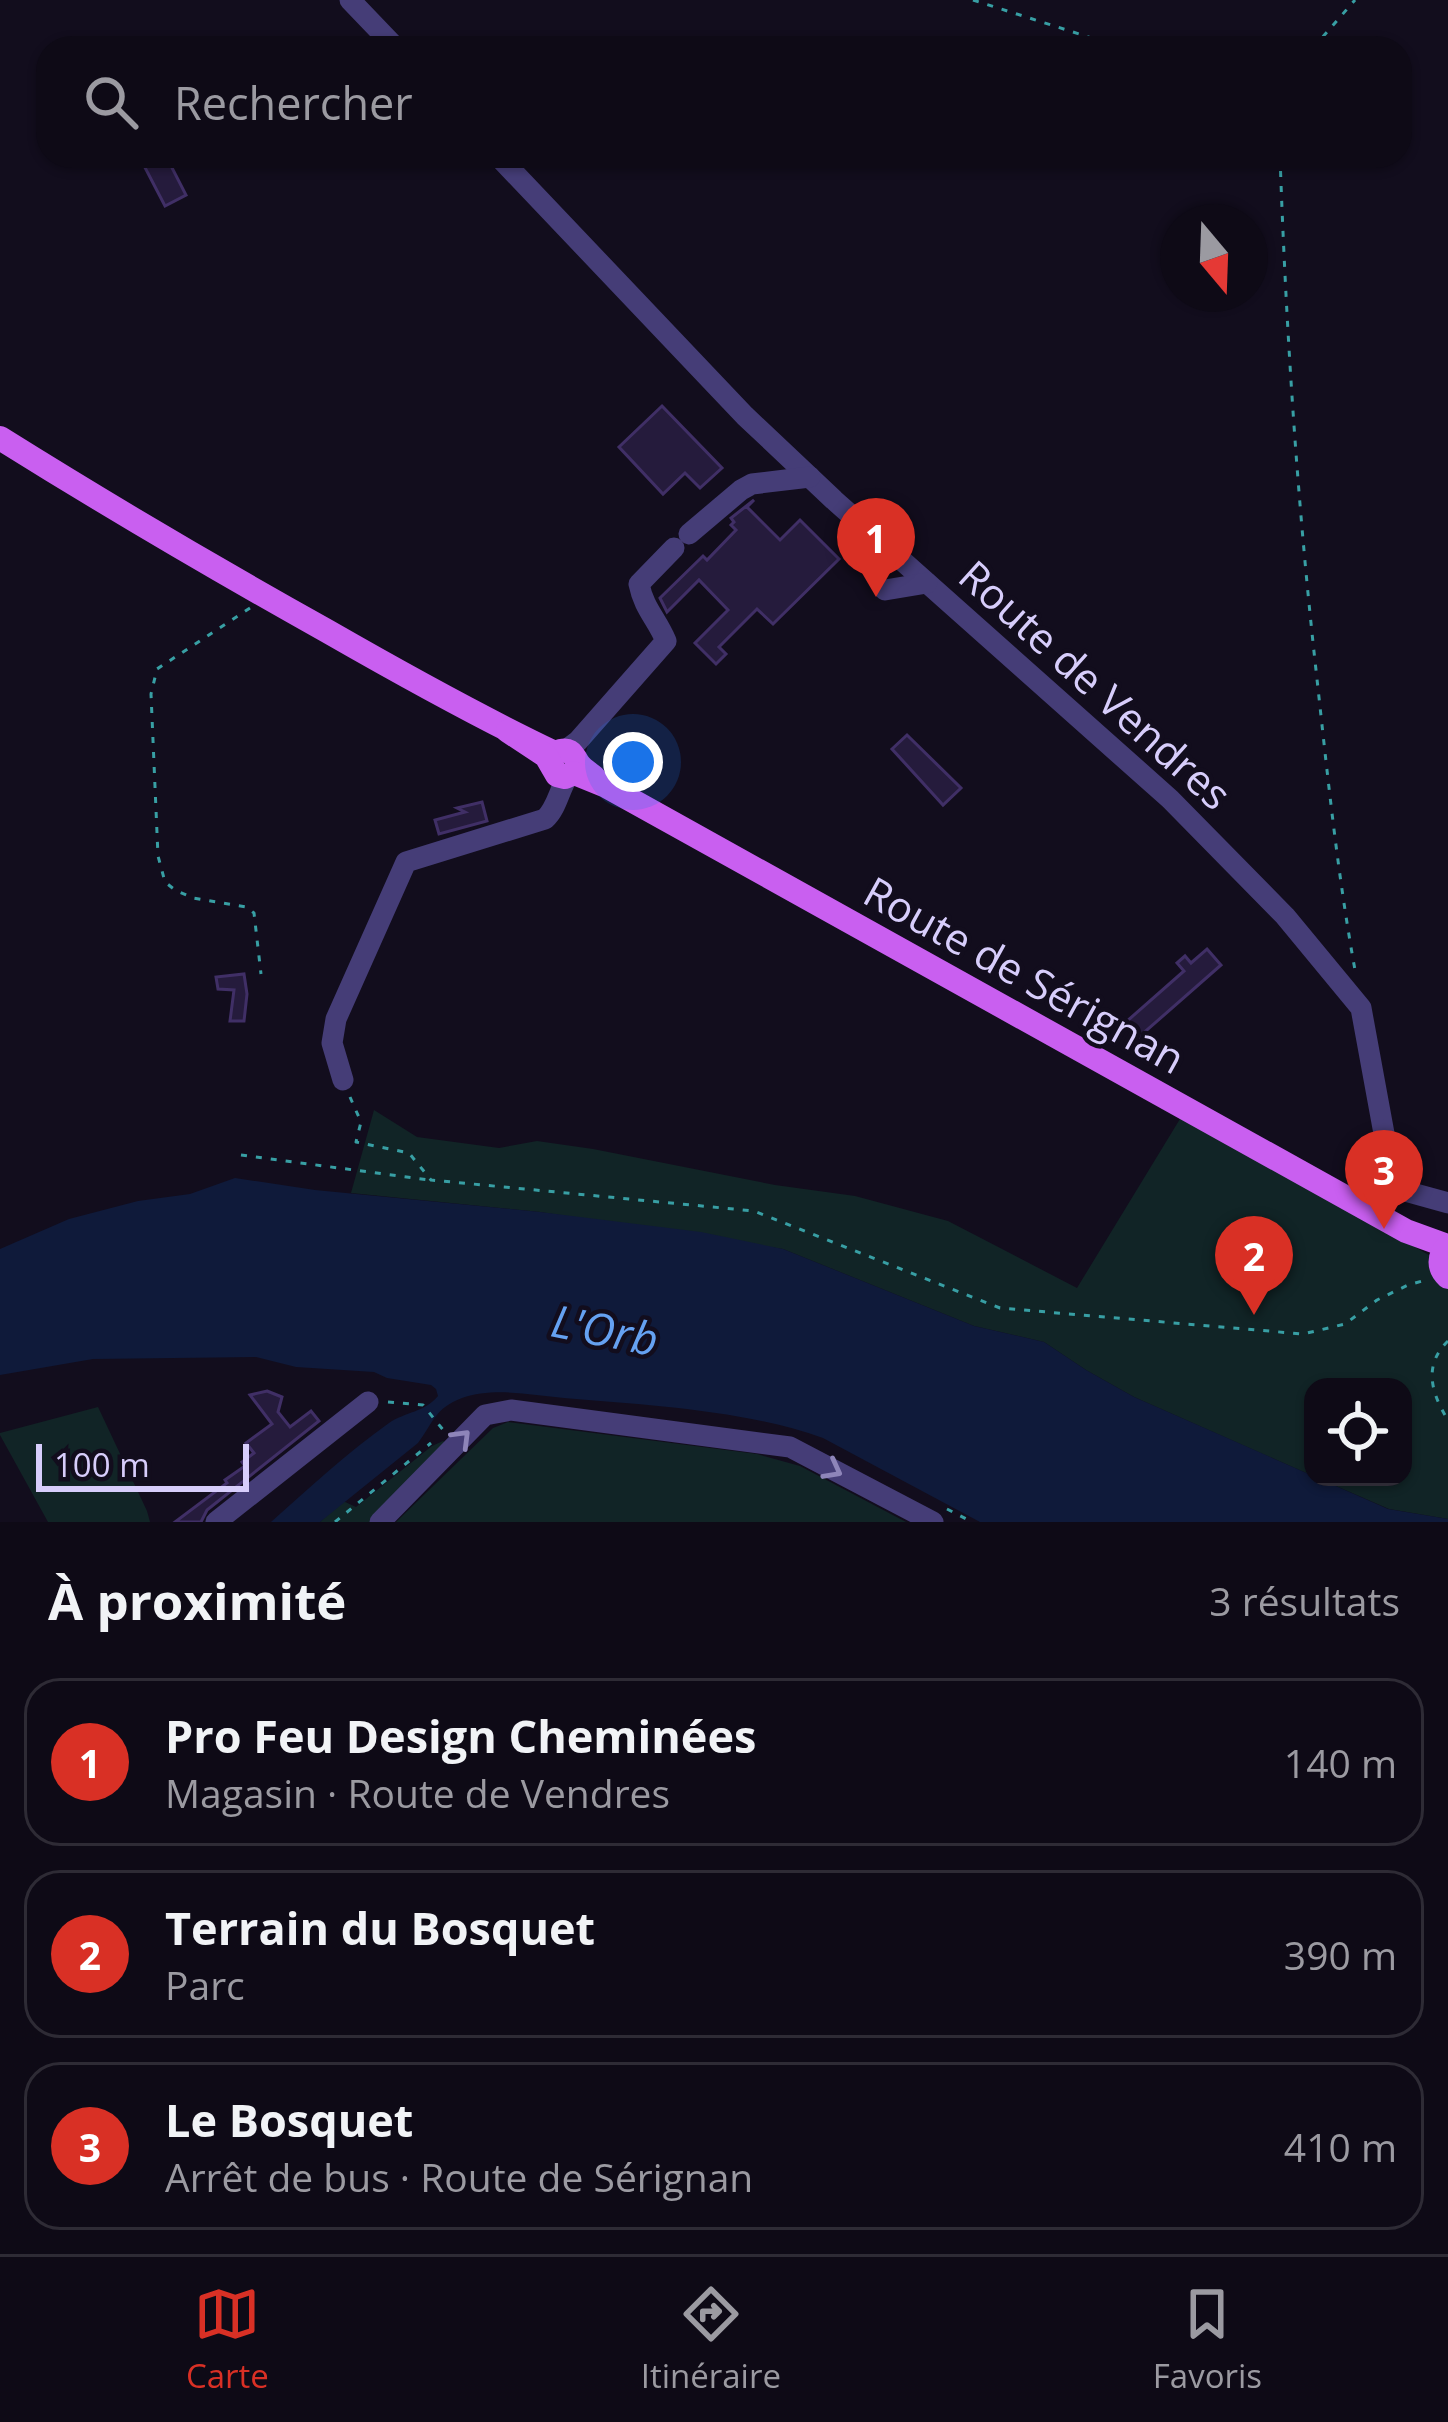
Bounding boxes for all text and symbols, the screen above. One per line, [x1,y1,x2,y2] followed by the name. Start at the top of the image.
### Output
[36,36,1412,168] search box
[78,69,144,135] icon: search
[174,72,413,133] text: Rechercher
[1160,204,1268,312] north arrow
[837,498,915,597] pin: 1
[948,547,1244,821] street label: Route de Vendres
[603,732,663,792] your location
[854,862,1196,1086] street label: Route de Sérignan
[1345,1130,1423,1229] pin: 3
[1215,1216,1293,1315] pin: 2
[546,1289,664,1369] water label: L'Orb
[1304,1378,1412,1486] map controls
[1304,1378,1412,1486] button: locate
[447,1431,469,1453] one-way arrow
[36,1438,249,1491] scale bar
[54,1442,150,1487] text: 100 m
[821,1455,843,1478] one-way arrow
[48,1565,346,1635] text: À proximité
[1209,1574,1400,1627] text: 3 résultats
[165,1705,756,1766] text: Pro Feu Design Cheminées
[79,1736,101,1789] text: 1
[1284,1736,1397,1789] text: 140 m
[165,1766,670,1819] text: Magasin · Route de Vendres
[165,1897,595,1958] text: Terrain du Bosquet
[79,1928,101,1981] text: 2
[1284,1928,1397,1981] text: 390 m
[165,1958,245,2011] text: Parc
[165,2089,413,2150] text: Le Bosquet
[79,2120,101,2173] text: 3
[1284,2120,1397,2173] text: 410 m
[165,2150,753,2203] text: Arrêt de bus · Route de Sérignan
[186,2281,269,2398] tab: Carte
[641,2281,781,2398] tab: Itinéraire
[1153,2281,1262,2398] tab: Favoris

